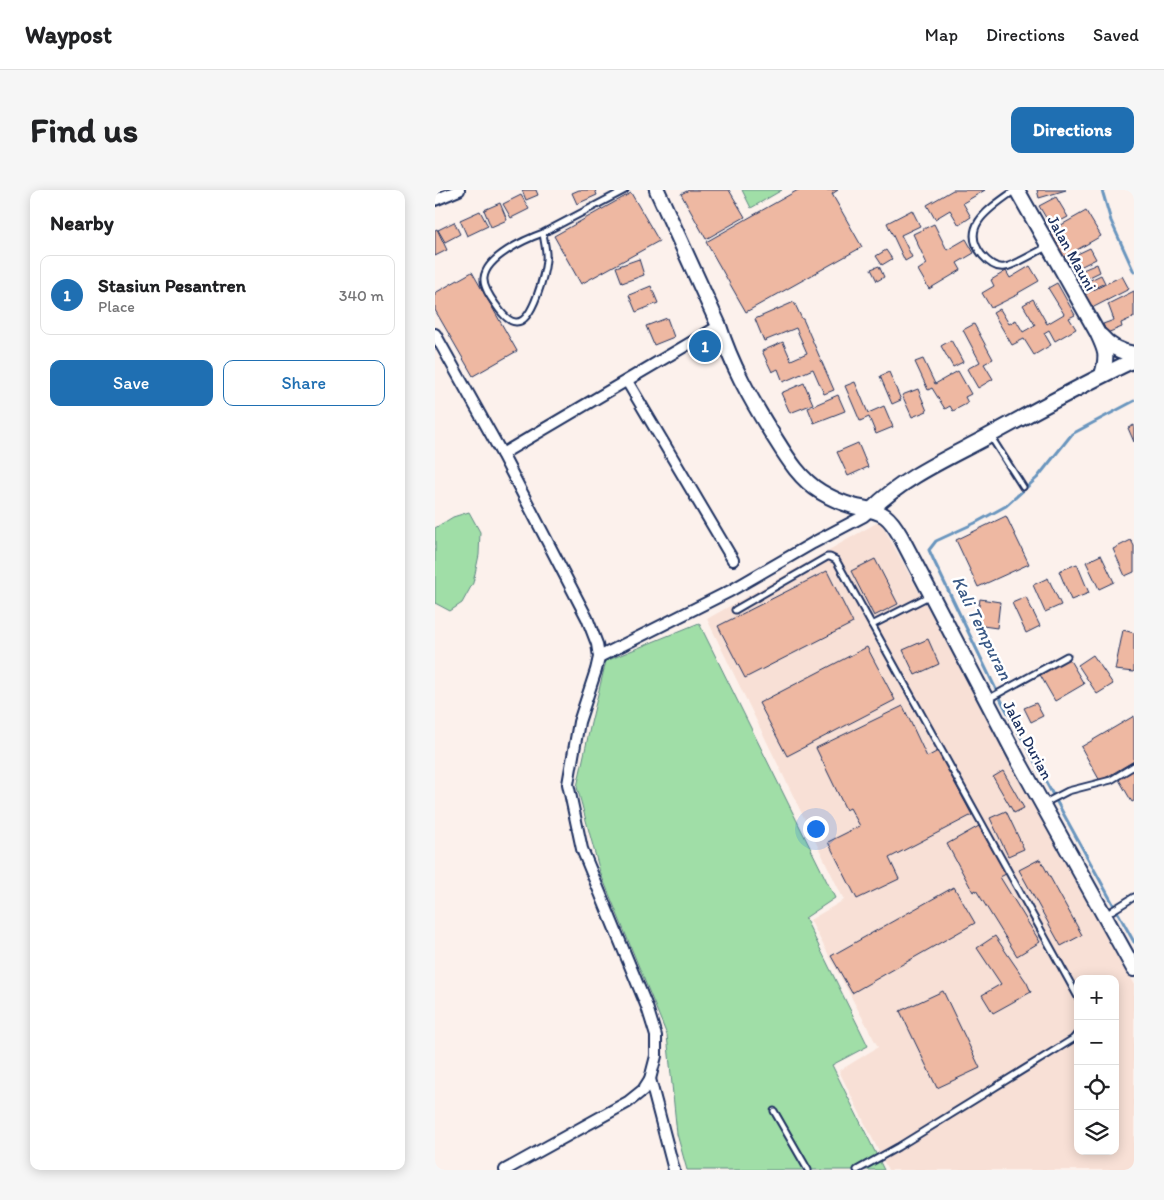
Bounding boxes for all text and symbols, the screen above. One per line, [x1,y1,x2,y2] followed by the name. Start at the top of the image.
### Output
[25,20,112,49] text: Waypost
[925,24,958,46] text: Map
[986,24,1065,46] text: Directions
[1093,24,1139,46] text: Saved
[1011,107,1134,153] button: Directions
[30,109,138,151] text: Find us
[50,210,114,235] text: Nearby
[1043,212,1101,294] street label: Jalan Mauni
[98,274,246,297] text: Stasiun Pesantren
[63,286,71,305] text: 1
[339,286,384,305] text: 340 m
[98,297,135,316] text: Place
[689,327,721,365] pin: 1
[50,360,213,406] button: Save
[223,360,385,406] button: Share
[947,572,1017,684] water label: Kali Tempuran
[999,697,1057,783] street label: Jalan Durian
[803,816,829,842] your location
[1074,975,1119,1155] map controls
[1074,975,1119,1020] button: +
[1074,1020,1119,1065] button: −
[1074,1065,1119,1110] button: locate
[1074,1110,1119,1155] button: layers

